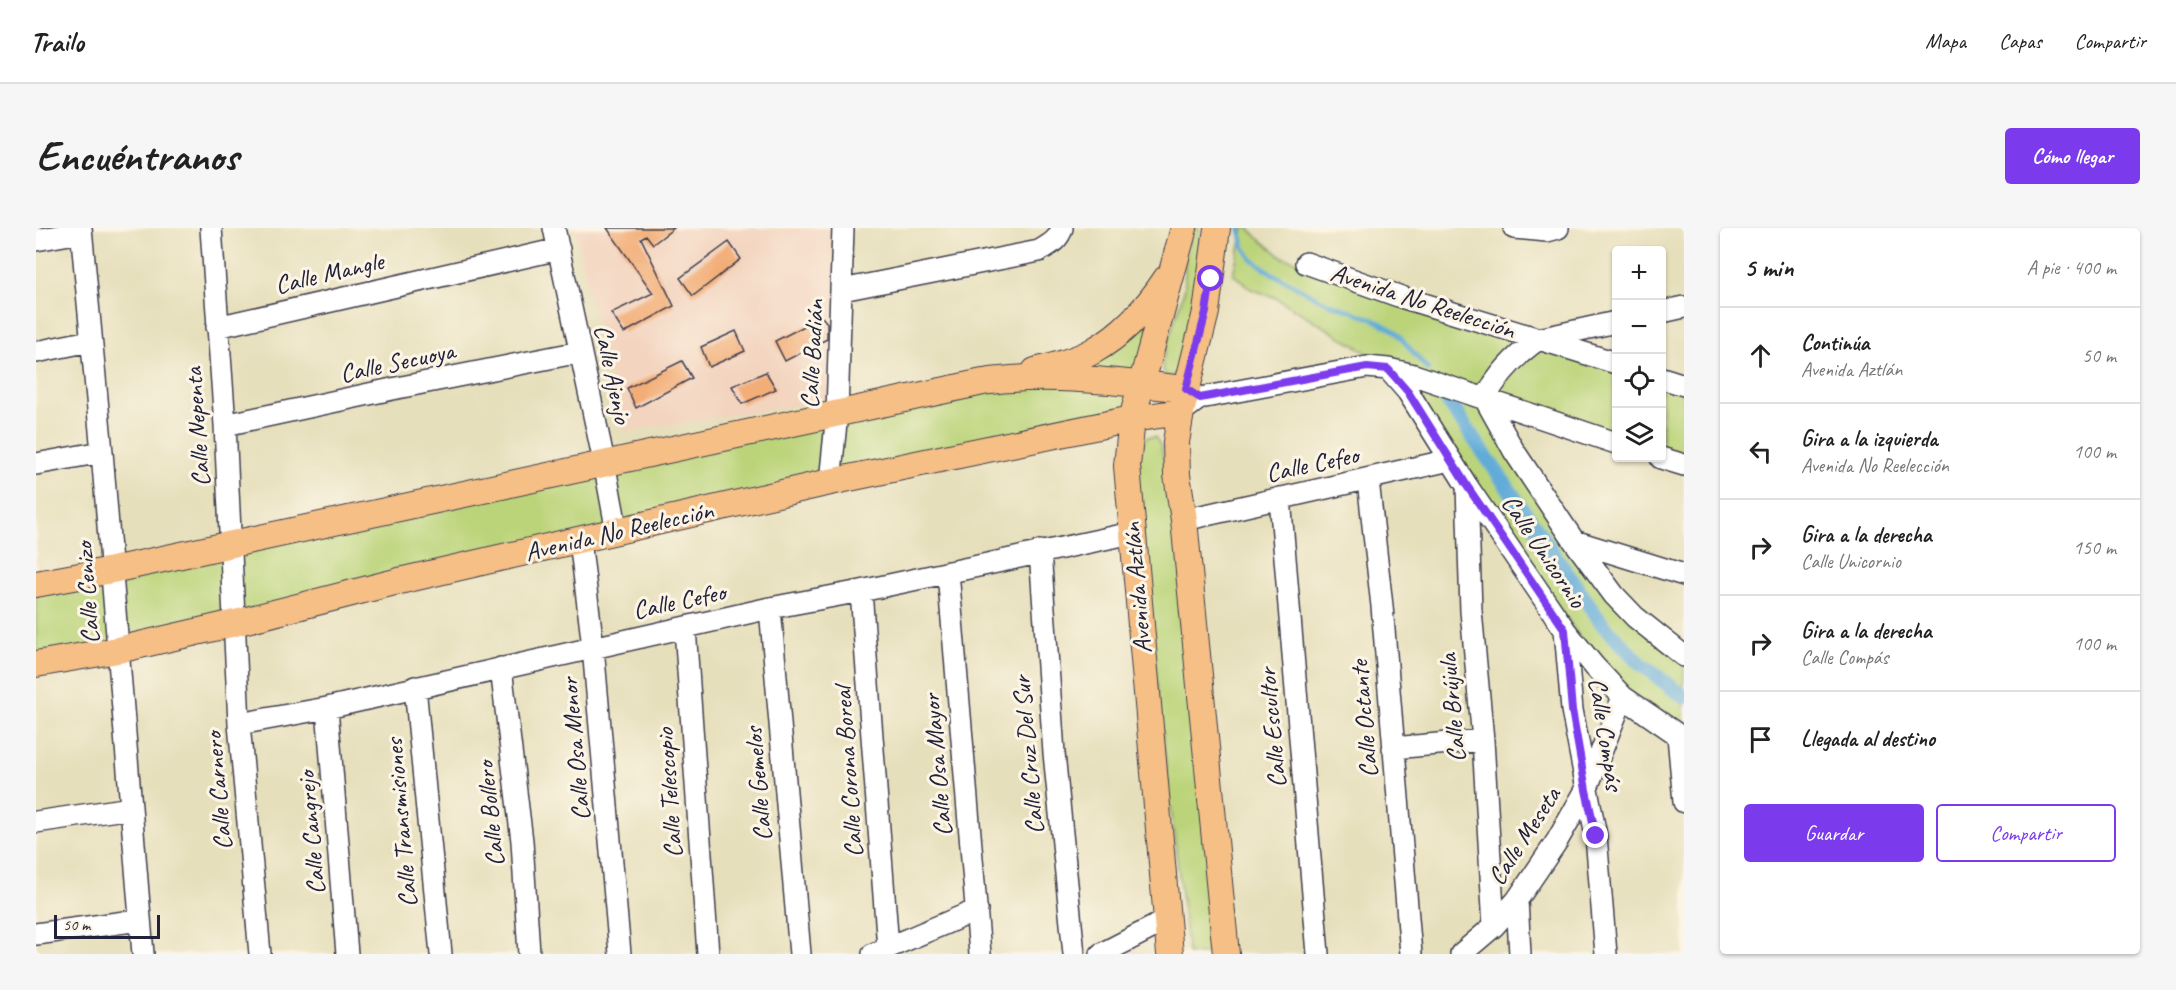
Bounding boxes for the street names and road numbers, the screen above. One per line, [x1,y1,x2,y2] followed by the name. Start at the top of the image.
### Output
[272,244,389,301] street label: Calle Mangle
[1327,256,1521,347] street label: Avenida No Reelección
[793,297,831,409] street label: Calle Badián
[586,322,640,428] street label: Calle Ajenjo
[337,333,460,390] street label: Calle Secuoya
[176,365,218,488] street label: Calle Nepenta
[1263,438,1364,490] street label: Calle Cefeo
[1494,488,1595,616] street label: Calle Unicornio
[522,493,718,569] street label: Avenida No Reelección
[1115,520,1159,655] street label: Avenida Aztlán
[67,538,107,645] street label: Calle Cenizo
[630,575,731,627] street label: Calle Cefeo
[1431,651,1473,764] street label: Calle Brújula
[1342,656,1386,779] street label: Calle Octante
[1250,664,1294,789] street label: Calle Escultor
[1004,672,1051,836] street label: Calle Cruz Del Sur
[552,675,598,822] street label: Calle Osa Menor
[1581,675,1632,795] street label: Calle Compás
[825,681,870,859] street label: Calle Corona Boreal
[914,691,960,838] street label: Calle Osa Mayor
[736,724,779,842] street label: Calle Gemelos
[648,725,690,859] street label: Calle Telescopio
[196,728,240,851] street label: Calle Carnero
[377,735,425,909] street label: Calle Transmisiones
[468,757,512,868] street label: Calle Bollero
[289,767,333,896] street label: Calle Cangrejo
[1480,779,1569,891] street label: Calle Meseta

